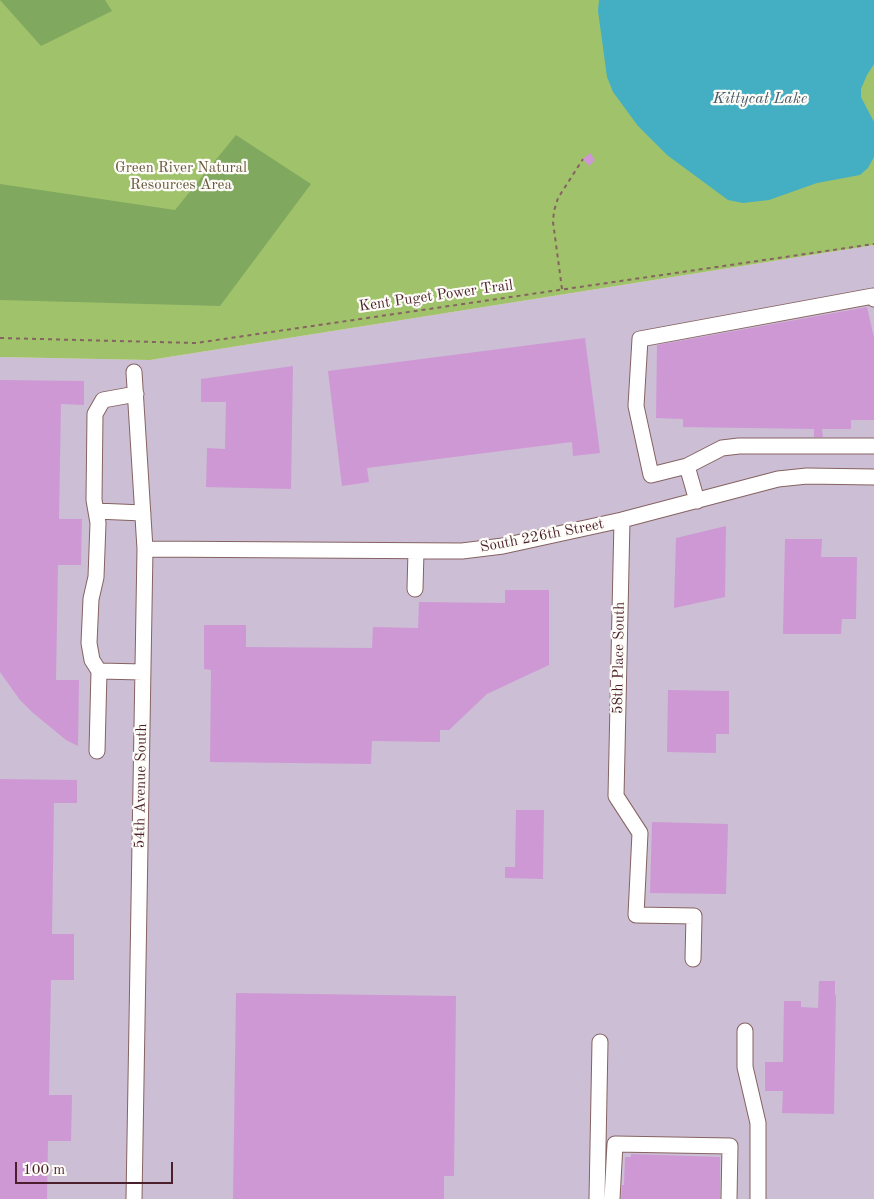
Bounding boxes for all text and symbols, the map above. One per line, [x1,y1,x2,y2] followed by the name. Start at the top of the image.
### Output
[713,89,807,109] water label: Kittycat Lake
[115,159,247,194] park label: Green River Natural Resources Area
[358,276,514,316] street label: Kent Puget Power Trail
[479,515,605,557] street label: South 226th Street
[609,602,629,714] street label: 58th Place South
[131,723,151,849] street label: 54th Avenue South
[18,1152,175,1184] scale bar
[23,1163,65,1178] text: 100 m

